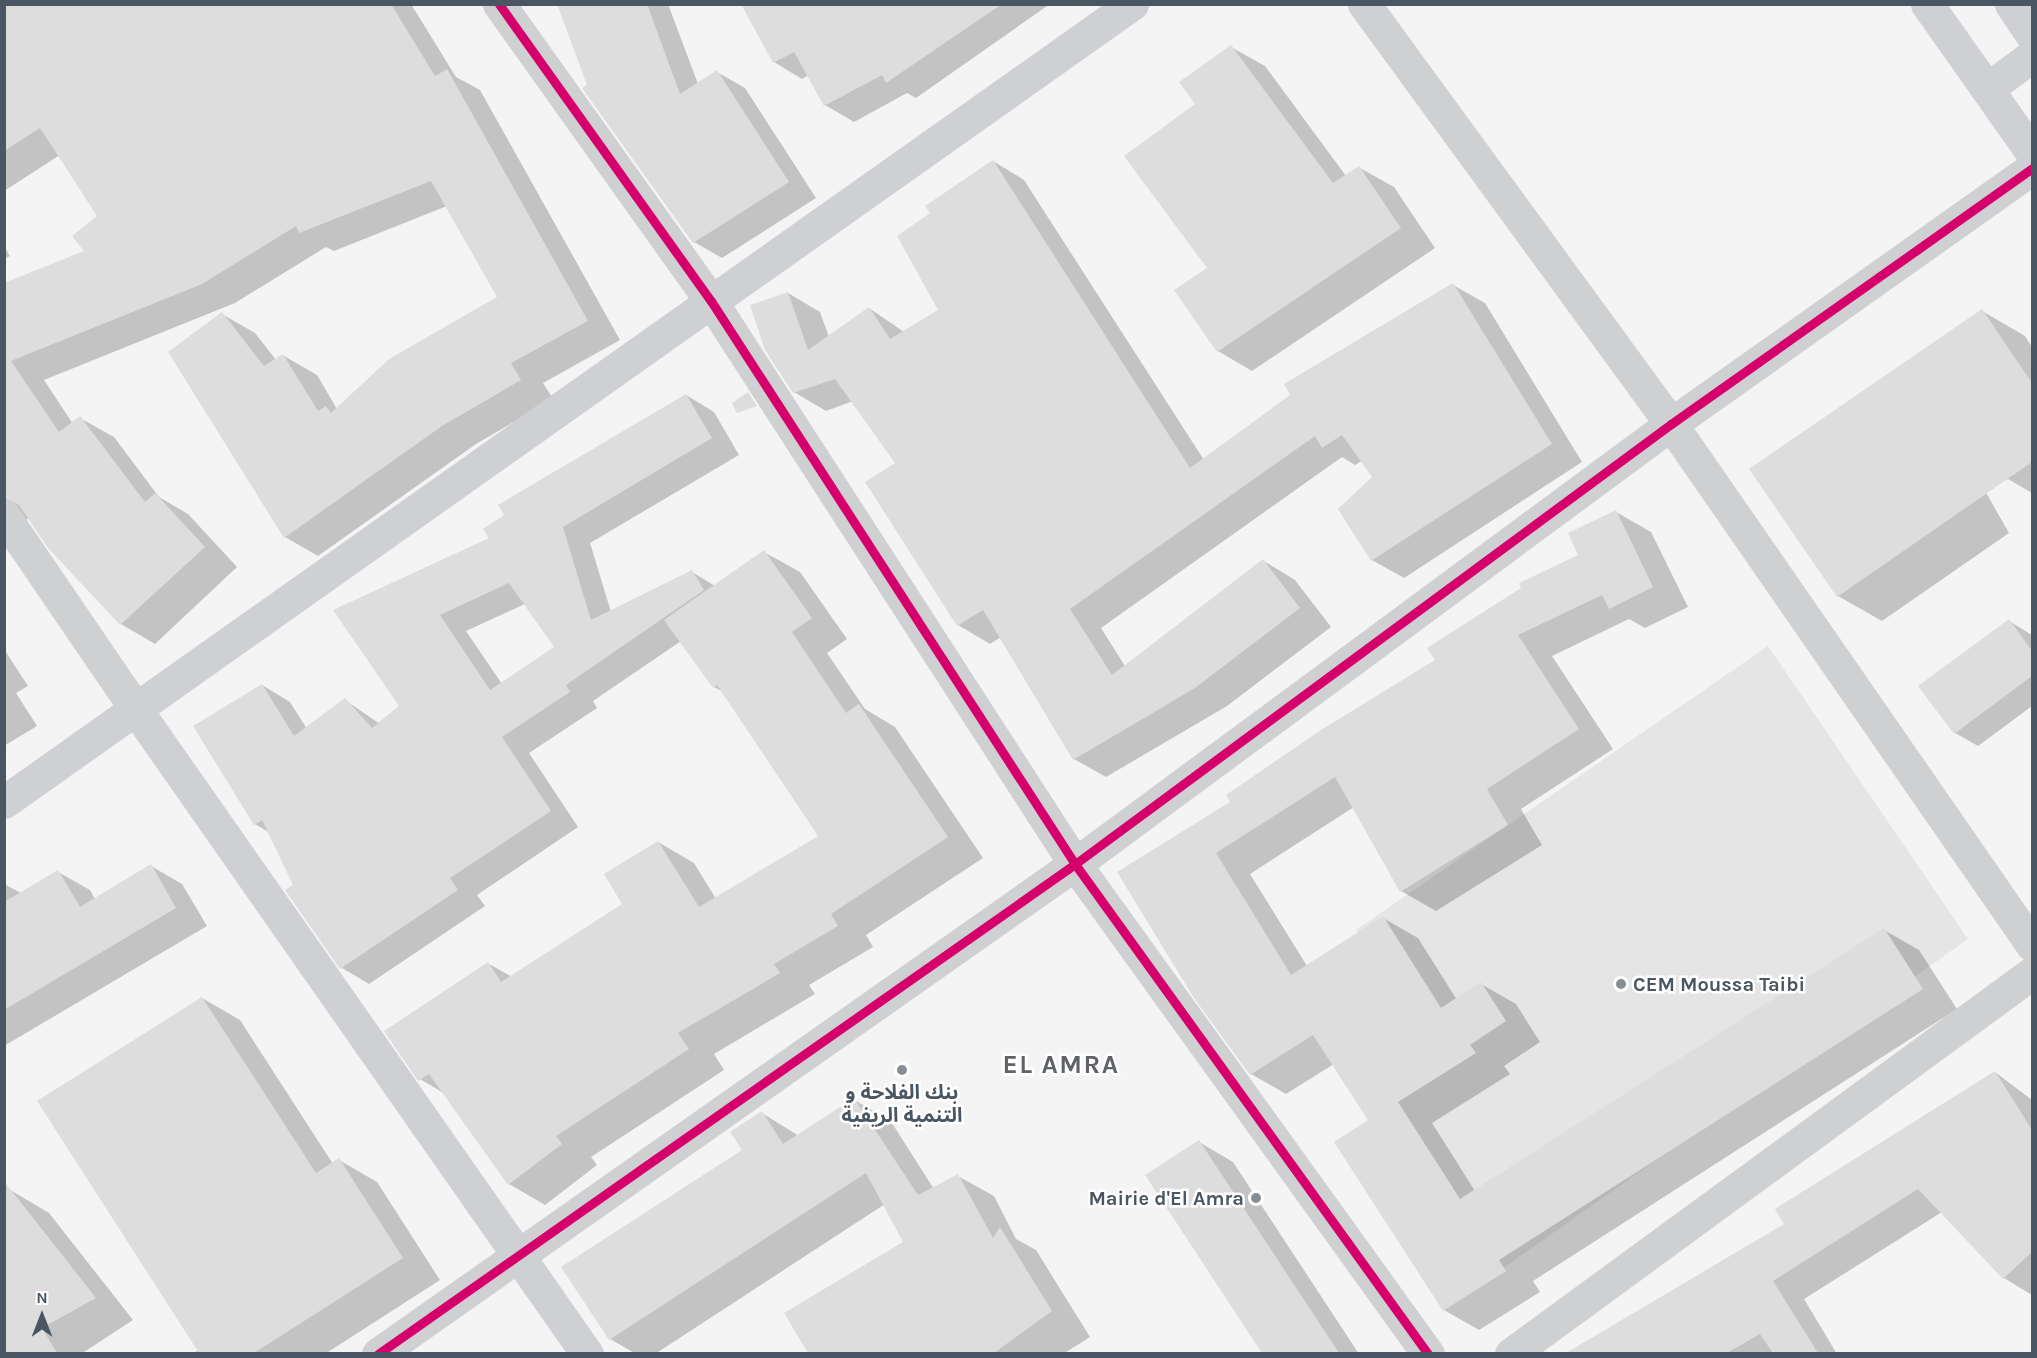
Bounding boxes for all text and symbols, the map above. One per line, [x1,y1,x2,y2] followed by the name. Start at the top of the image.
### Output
[1633,972,1805,996] place label: CEM Moussa Taibi
[1614,977,1628,991] marker: CEM Moussa Taibi
[1002,1049,1120,1081] district label: EL AMRA
[895,1063,909,1077] marker: بنك الفلاحة و التنمية الريفية
[842,1080,962,1127] place label: بنك الفلاحة و التنمية الريفية
[1088,1186,1244,1210] place label: Mairie d'El Amra
[1249,1191,1263,1205] marker: Mairie d'El Amra
[12,1286,72,1346] north arrow
[36,1288,48,1307] text: N

